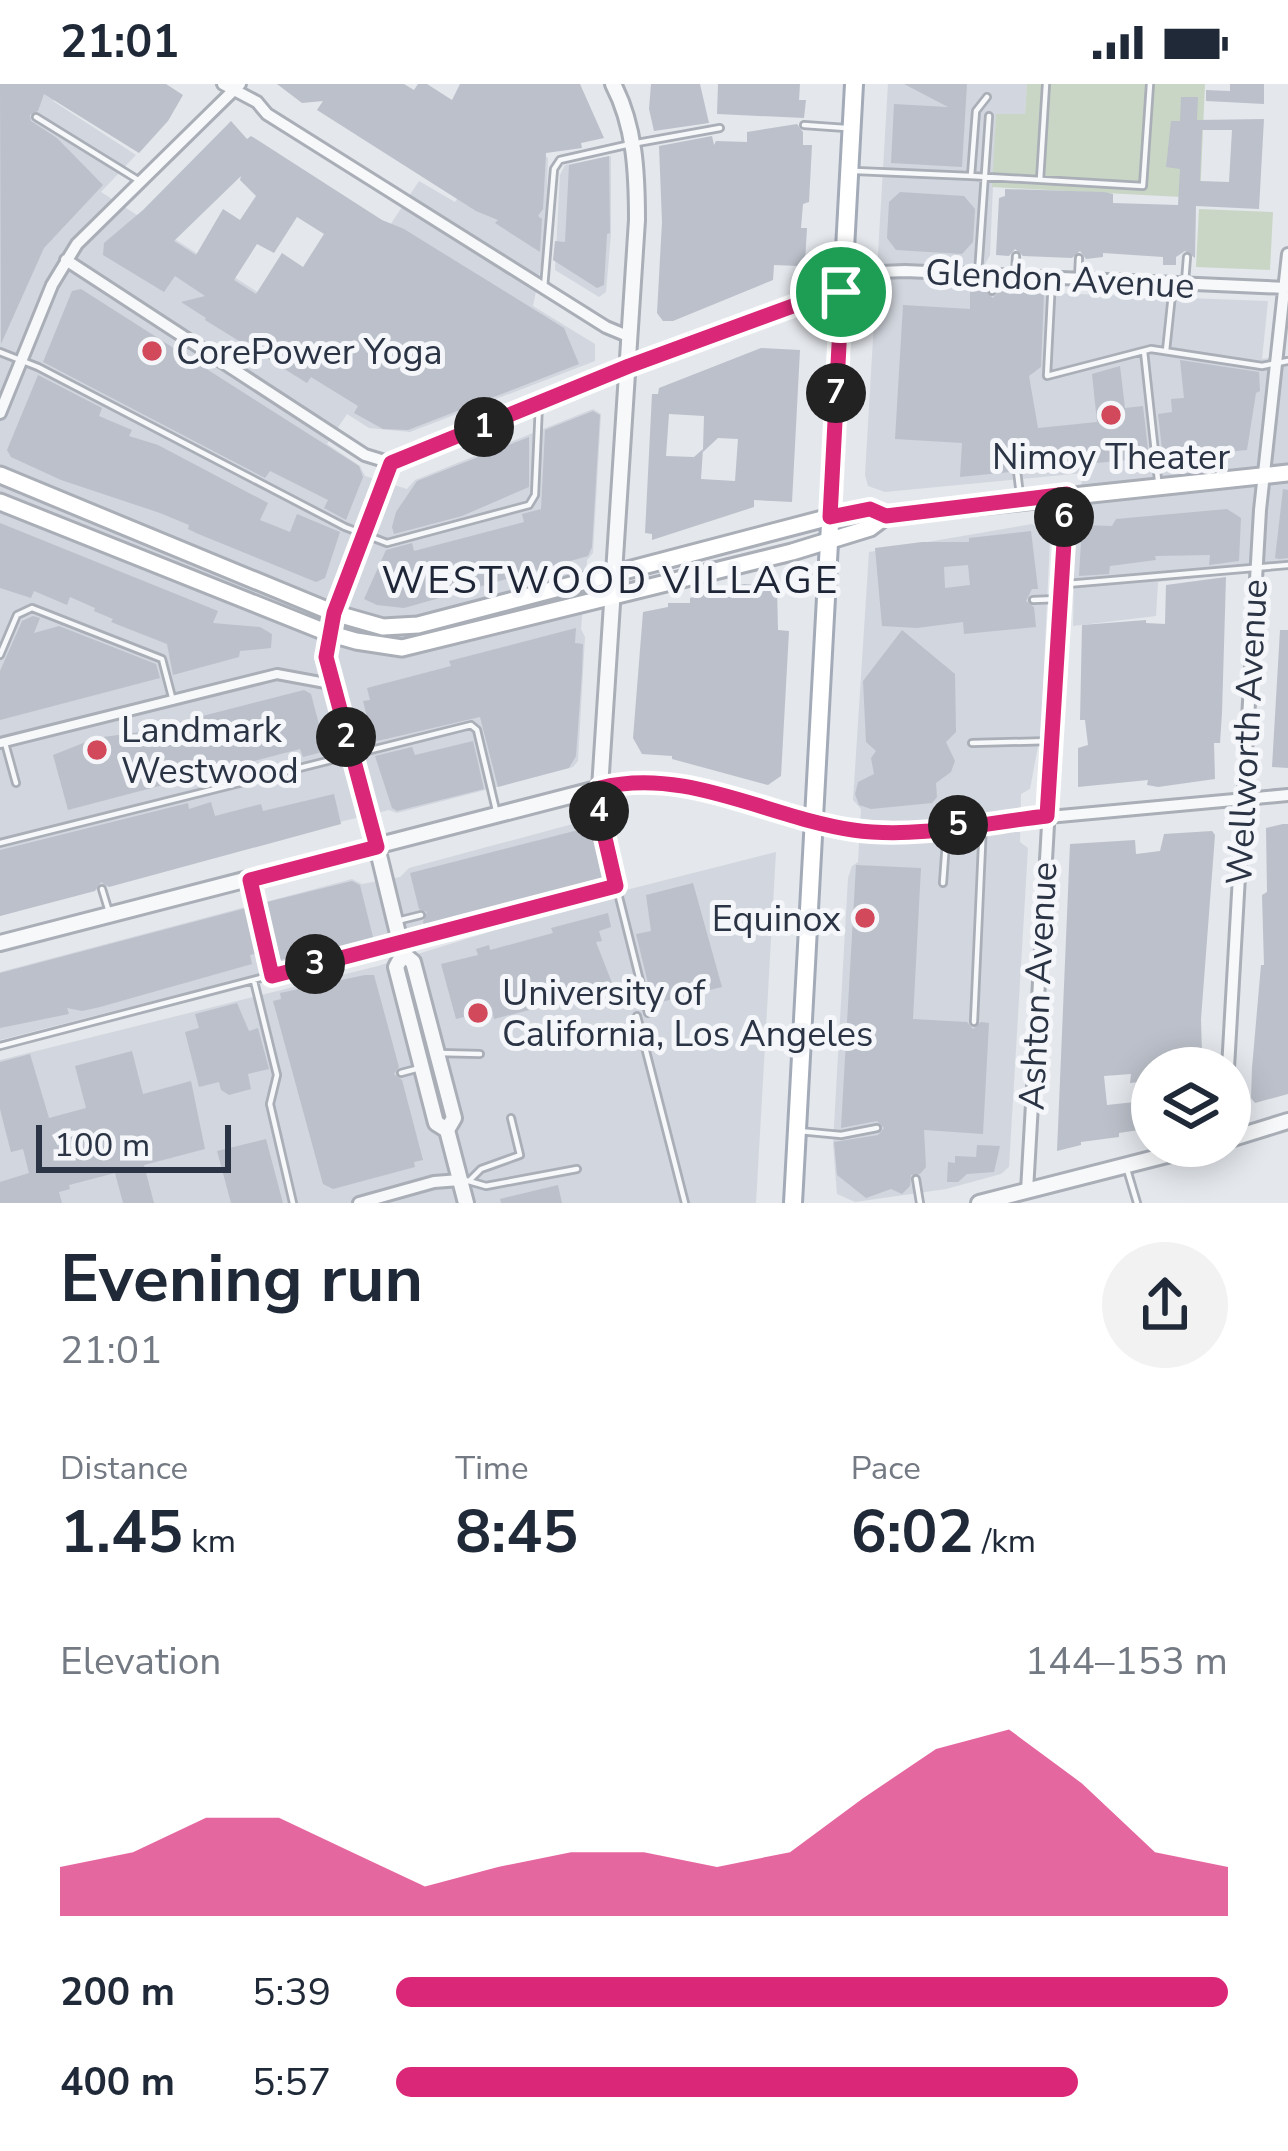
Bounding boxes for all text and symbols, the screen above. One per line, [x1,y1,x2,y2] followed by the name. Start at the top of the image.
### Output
[60,12,179,73] text: 21:01
[790,241,892,343] pin
[924,248,1196,311] street label: Glendon Avenue
[808,259,874,325] icon: arrive
[176,328,443,377] place label: CorePower Yoga
[139,338,165,364] marker: CorePower Yoga
[806,363,866,423] pin: 7
[826,370,846,415] text: 7
[454,397,514,457] pin: 1
[1098,402,1124,428] marker: Nimoy Theater
[474,404,494,449] text: 1
[992,433,1230,482] place label: Nimoy Theater
[1034,487,1094,547] pin: 6
[1054,494,1074,539] text: 6
[381,554,841,607] district label: WESTWOOD VILLAGE
[1215,578,1280,886] street label: Wellworth Avenue
[121,706,299,796] place label: Landmark Westwood
[316,707,376,767] pin: 2
[336,714,356,759] text: 2
[84,737,110,763] marker: Landmark Westwood
[569,781,629,841] pin: 4
[589,788,609,833] text: 4
[928,795,988,855] pin: 5
[948,802,968,847] text: 5
[1008,861,1069,1111] street label: Ashton Avenue
[712,895,841,944] place label: Equinox
[852,905,878,931] marker: Equinox
[285,934,345,994] pin: 3
[305,941,325,986] text: 3
[502,969,873,1059] place label: University of California, Los Angeles
[465,1000,491,1026] marker: University of California, Los Angeles
[1131,1047,1251,1167] map controls
[1131,1047,1251,1167] button: layers
[36,1119,231,1172] scale bar
[54,1123,150,1168] text: 100 m
[60,1234,423,1324] text: Evening run
[1102,1242,1228,1368] button: share
[60,1324,163,1377] text: 21:01
[60,1446,188,1491] text: Distance
[455,1446,529,1491] text: Time
[851,1446,921,1491] text: Pace
[60,1491,183,1573] text: 1.45
[455,1491,578,1573] text: 8:45
[851,1491,974,1573] text: 6:02
[183,1519,236,1564] text: km
[974,1519,1036,1564] text: /km
[60,1635,221,1688] text: Elevation
[1025,1635,1228,1688] text: 144–153 m
[60,1966,175,2019] text: 200 m
[252,1966,331,2019] text: 5:39
[60,2056,175,2109] text: 400 m
[252,2056,331,2109] text: 5:57

